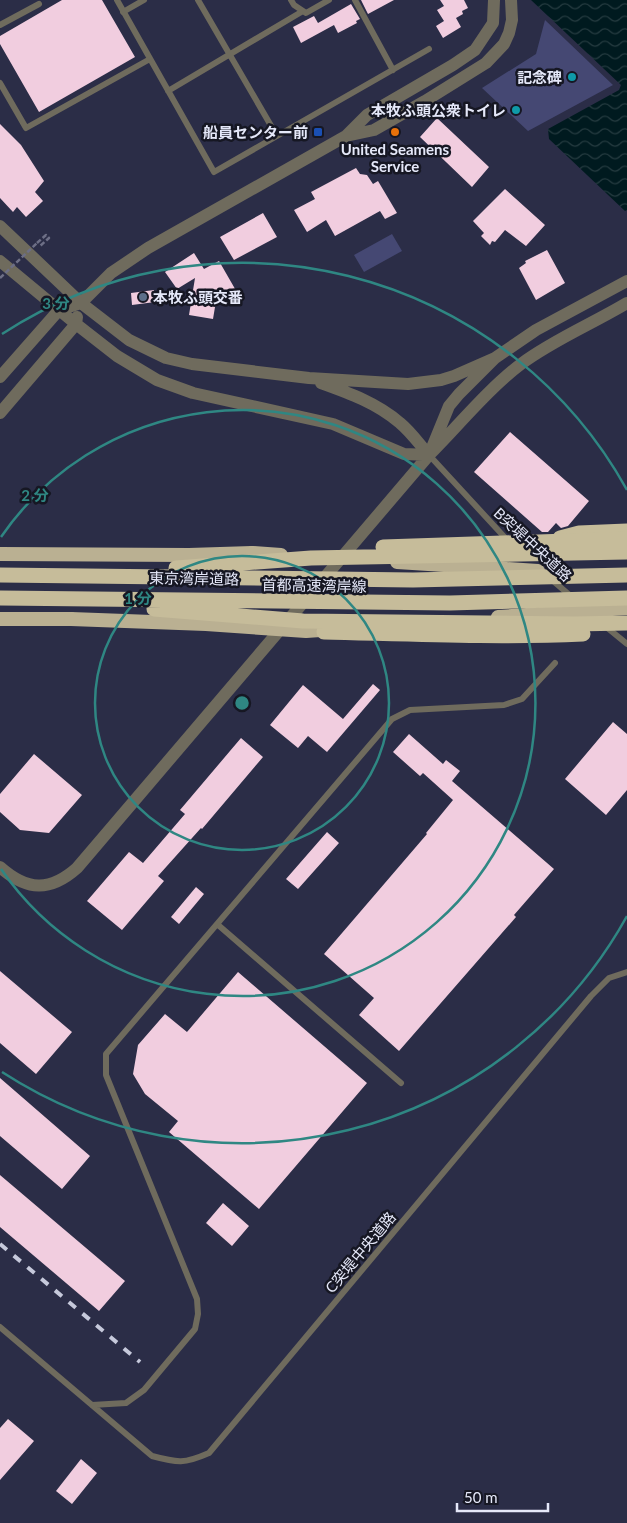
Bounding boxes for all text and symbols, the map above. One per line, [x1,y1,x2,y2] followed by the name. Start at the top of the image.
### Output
[517,68,562,86] place label: 記念碑
[566,71,578,83] marker: 記念碑
[371,101,506,119] place label: 本牧ふ頭公衆トイレ
[510,104,522,116] marker: 本牧ふ頭公衆トイレ
[203,123,308,141] place label: 船員センター前
[312,126,324,138] marker: 船員センター前
[389,126,401,138] marker: United Seamens Service
[341,140,450,175] place label: United Seamens Service
[153,288,243,306] place label: 本牧ふ頭交番
[137,291,149,303] marker: 本牧ふ頭交番
[42,294,70,312] text: 3 分
[21,486,49,504] text: 2 分
[490,503,576,585] street label: B突堤中央道路
[149,568,239,588] street label: 東京湾岸道路
[261,575,367,595] street label: 首都高速湾岸線
[124,589,152,607] text: 1 分
[233,694,251,712] centre of rings
[321,1208,399,1296] street label: C突堤中央道路
[457,1480,548,1512] scale bar
[464,1488,498,1506] text: 50 m

